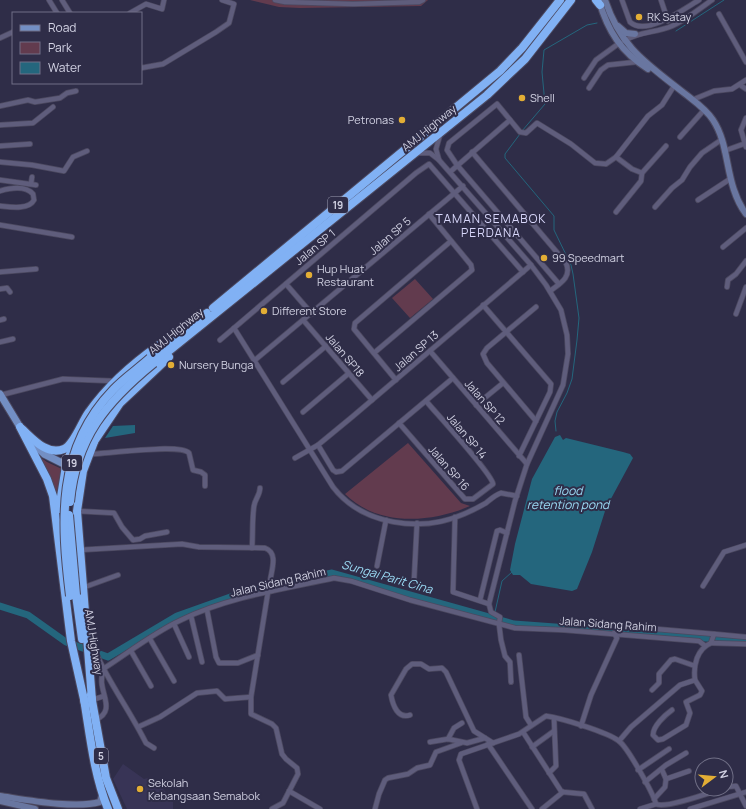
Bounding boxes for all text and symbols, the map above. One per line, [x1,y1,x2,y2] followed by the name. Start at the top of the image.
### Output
[647,9,692,24] place label: RK Satay
[12,12,142,84] legend
[634,12,644,22] marker: RK Satay
[48,19,76,36] text: Road
[48,39,73,56] text: Park
[48,59,82,76] text: Water
[530,90,555,105] place label: Shell
[517,93,527,103] marker: Shell
[398,101,459,154] street label: AMJ Highway
[348,112,394,127] place label: Petronas
[397,115,407,125] marker: Petronas
[328,197,348,213] road number: 19
[436,210,546,241] district label: TAMAN SEMABOK PERDANA
[366,213,414,258] street label: Jalan SP 5
[291,225,338,268] street label: Jalan SP 1
[552,250,624,265] place label: 99 Speedmart
[539,253,549,263] marker: 99 Speedmart
[317,261,374,289] place label: Hup Huat Restaurant
[304,270,314,280] marker: Hup Huat Restaurant
[272,303,347,318] place label: Different Store
[145,304,206,357] street label: AMJ Highway
[259,306,269,316] marker: Different Store
[390,327,441,374] street label: Jalan SP 13
[323,330,368,380] street label: Jalan SP18
[179,357,253,372] place label: Nursery Bunga
[166,360,176,370] marker: Nursery Bunga
[462,376,509,427] street label: Jalan SP 12
[444,410,491,462] street label: Jalan SP 14
[426,442,473,494] street label: Jalan SP 16
[62,455,82,471] road number: 19
[527,482,611,513] water label: flood retention pond
[340,555,436,598] water label: Sungai Parit Cina
[229,563,327,600] street label: Jalan Sidang Rahim
[82,608,107,676] street label: AMJ Highway
[559,613,657,634] street label: Jalan Sidang Rahim
[94,748,108,764] road number: 5
[694,757,734,797] north arrow
[716,768,732,780] text: N
[148,775,260,803] place label: Sekolah Kebangsaan Semabok
[135,784,145,794] marker: Sekolah Kebangsaan Semabok

